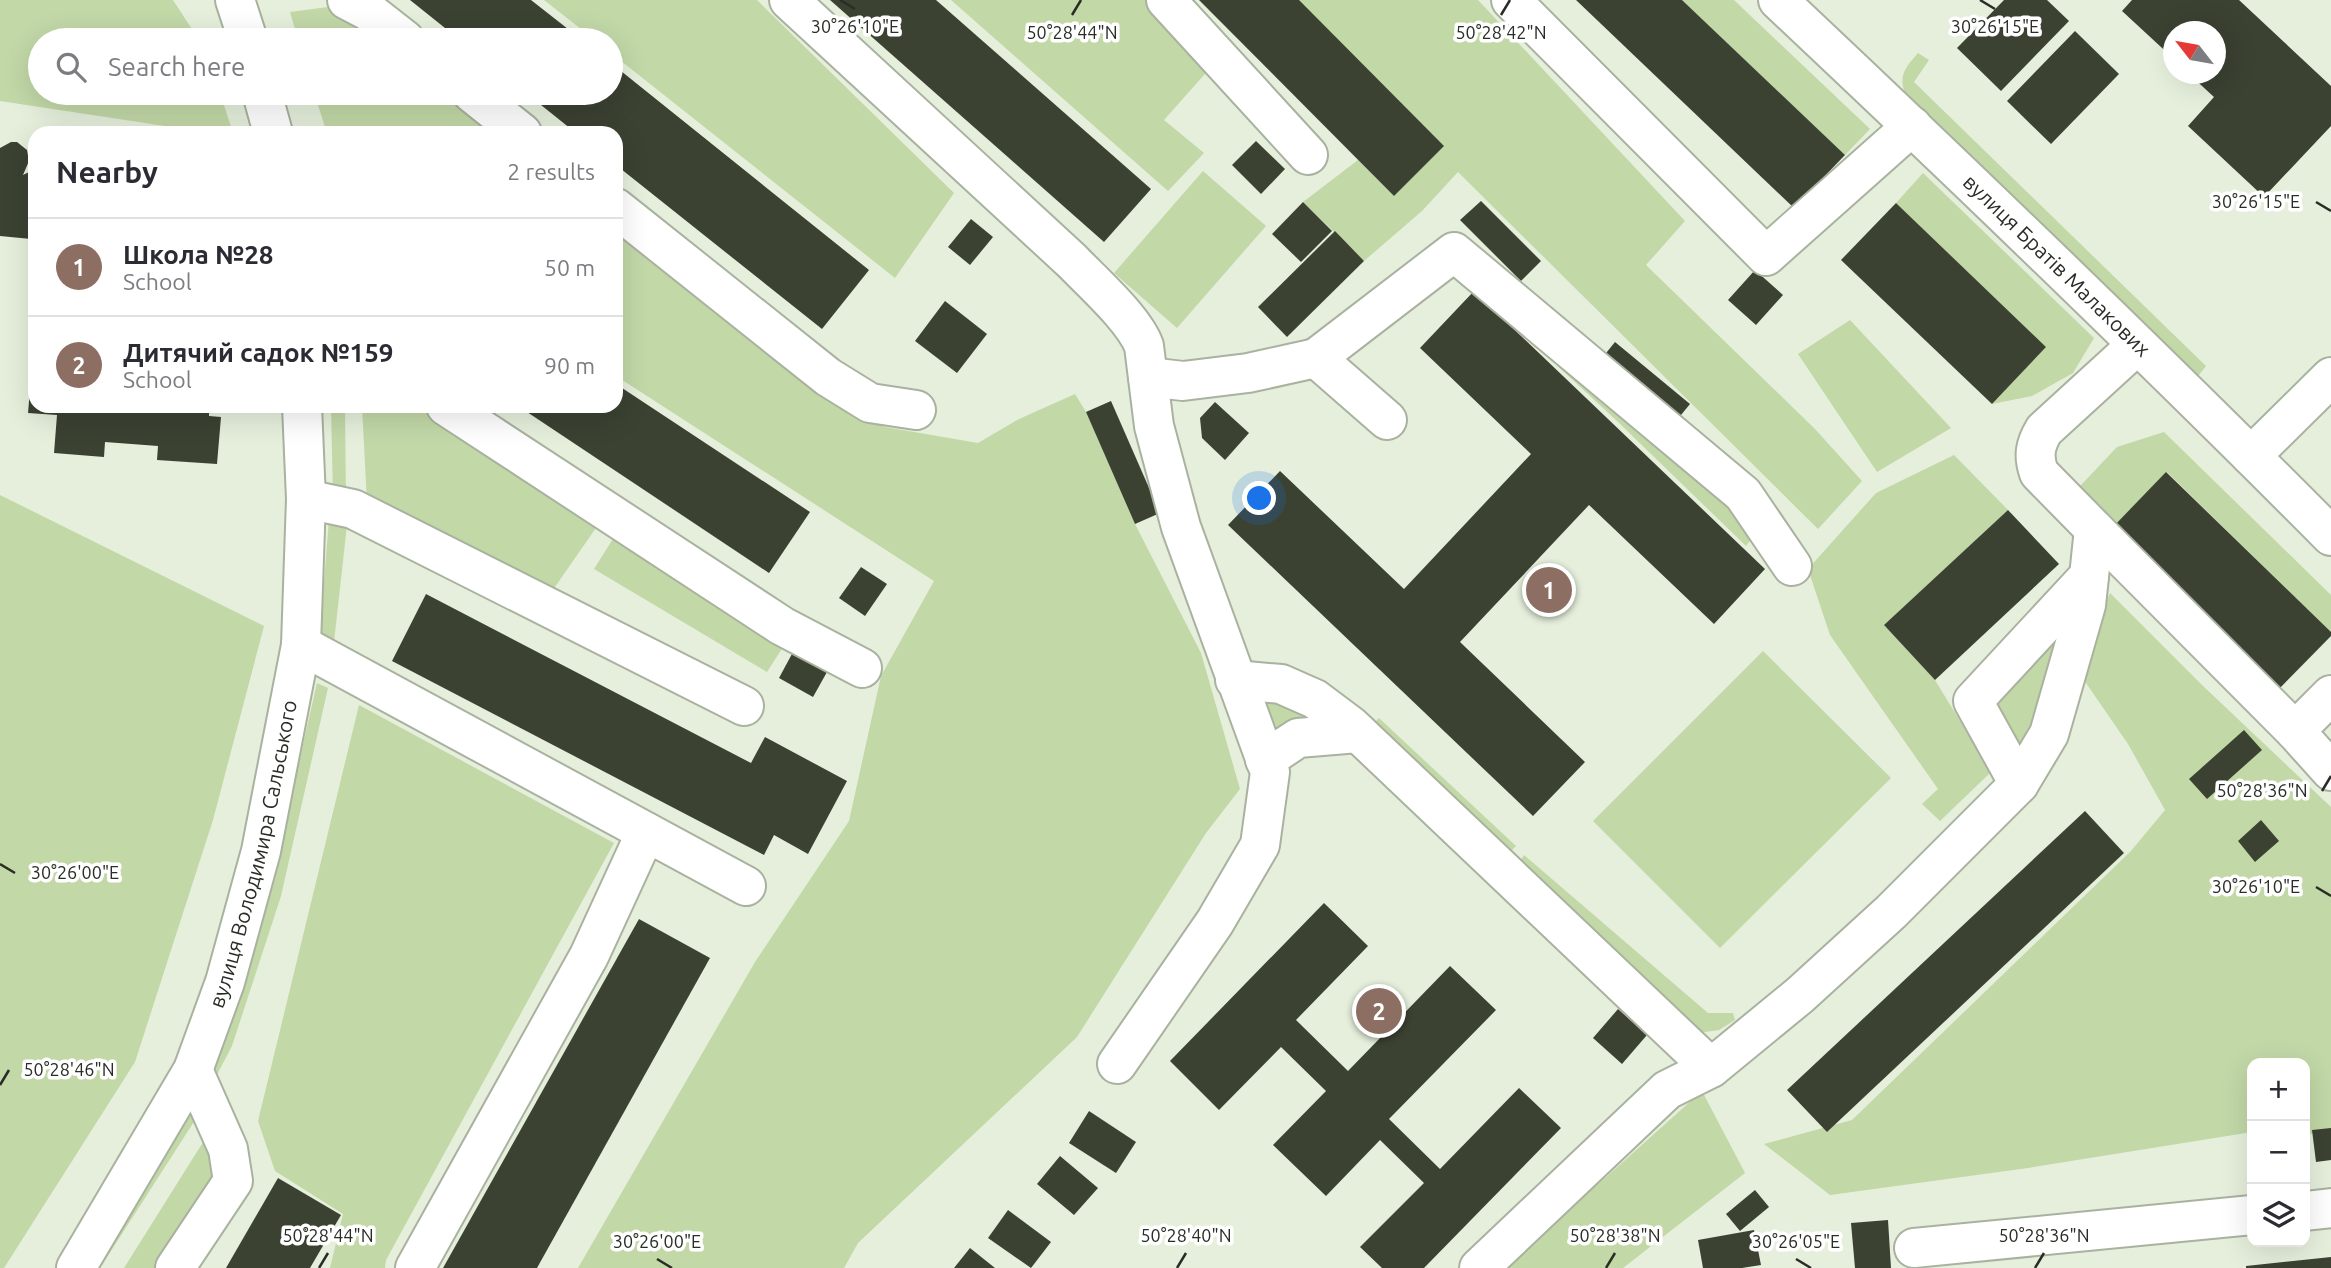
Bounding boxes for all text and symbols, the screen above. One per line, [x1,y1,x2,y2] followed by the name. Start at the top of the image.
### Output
[811,16,899,36] text: 30°26'10"E
[1951,16,2039,36] text: 30°26'15"E
[2163,21,2226,84] north arrow
[1026,22,1118,42] text: 50°28'44"N
[1455,22,1547,42] text: 50°28'42"N
[28,28,623,105] search box
[52,48,90,86] icon: search
[108,52,245,81] text: Search here
[56,155,158,189] text: Nearby
[507,159,595,184] text: 2 results
[1959,169,2156,361] street label: вулиця Братів Малакових
[2212,191,2300,211] text: 30°26'15"E
[123,240,273,269] text: Школа №28
[73,255,85,280] text: 1
[544,255,595,280] text: 50 m
[123,269,192,294] text: School
[123,338,393,367] text: Дитячий садок №159
[73,353,85,378] text: 2
[544,353,595,378] text: 90 m
[123,367,192,392] text: School
[1242,481,1276,515] your location
[1526,564,1572,616] pin: 1
[204,698,301,1011] street label: вулиця Володимира Сальського
[2216,780,2308,800] text: 50°28'36"N
[31,862,119,882] text: 30°26'00"E
[2212,876,2300,896] text: 30°26'10"E
[1356,985,1402,1037] pin: 2
[2247,1058,2310,1247] map controls
[2247,1058,2310,1121] button: +
[23,1059,115,1079] text: 50°28'46"N
[2247,1121,2310,1184] button: −
[2247,1184,2310,1247] button: layers
[282,1225,374,1245] text: 50°28'44"N
[1140,1225,1232,1245] text: 50°28'40"N
[1569,1225,1661,1245] text: 50°28'38"N
[1998,1225,2090,1245] text: 50°28'36"N
[613,1231,701,1251] text: 30°26'00"E
[1752,1231,1840,1251] text: 30°26'05"E

